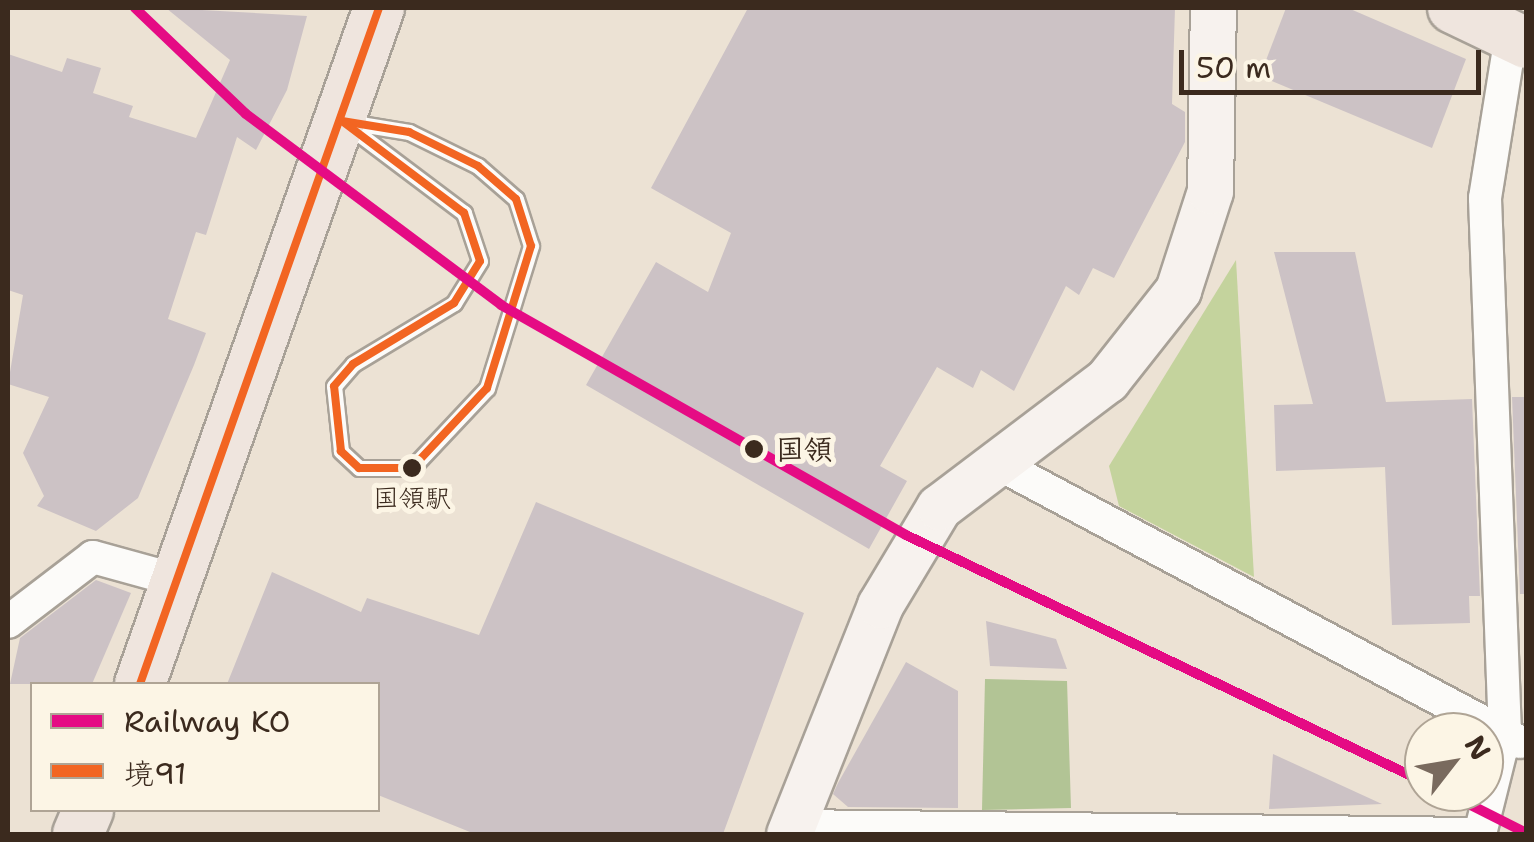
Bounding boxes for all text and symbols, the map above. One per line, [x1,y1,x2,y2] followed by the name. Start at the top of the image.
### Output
[1184,30,1486,92] scale bar
[1196,47,1271,88] text: 50 m
[776,432,832,466] place label: 国領
[741,436,767,462] marker: 国領
[402,458,422,478] marker: 国領駅
[373,482,451,514] place label: 国領駅
[30,682,380,812] legend
[124,701,290,742] text: Railway KO
[1404,712,1504,812] north arrow
[1456,728,1500,767] text: N
[124,753,187,794] text: 境91

